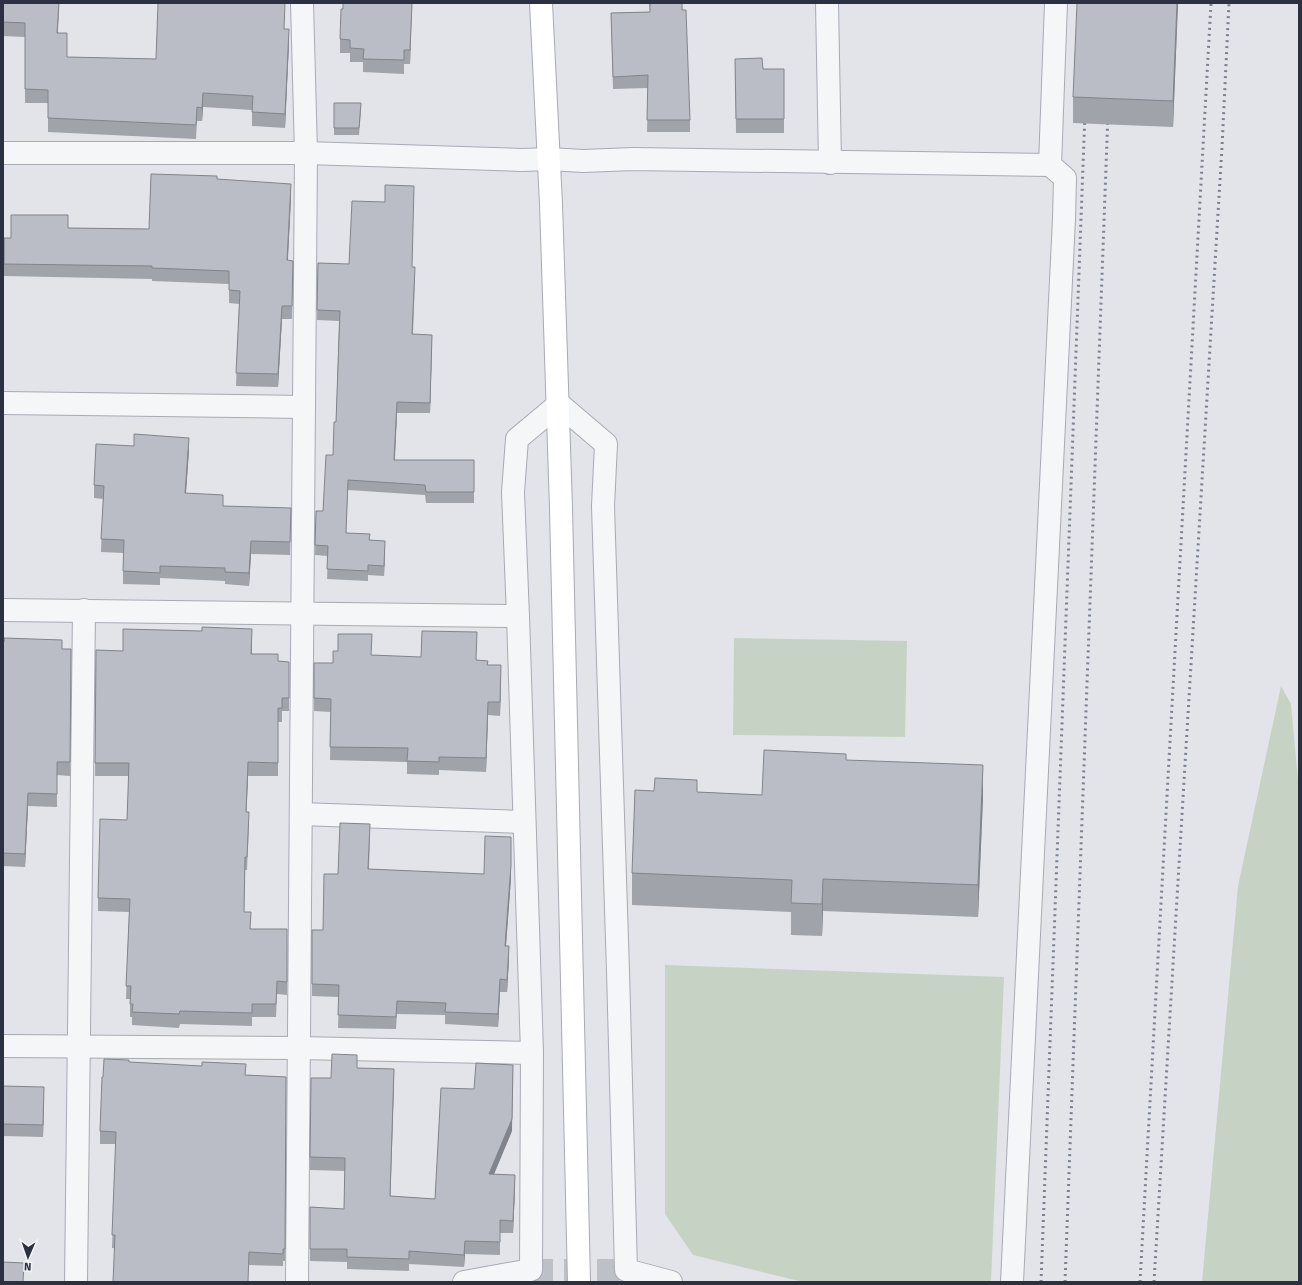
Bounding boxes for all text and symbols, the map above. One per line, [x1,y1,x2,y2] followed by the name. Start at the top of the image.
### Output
[8,1237,48,1277] north arrow
[24,1260,32,1273] text: N

